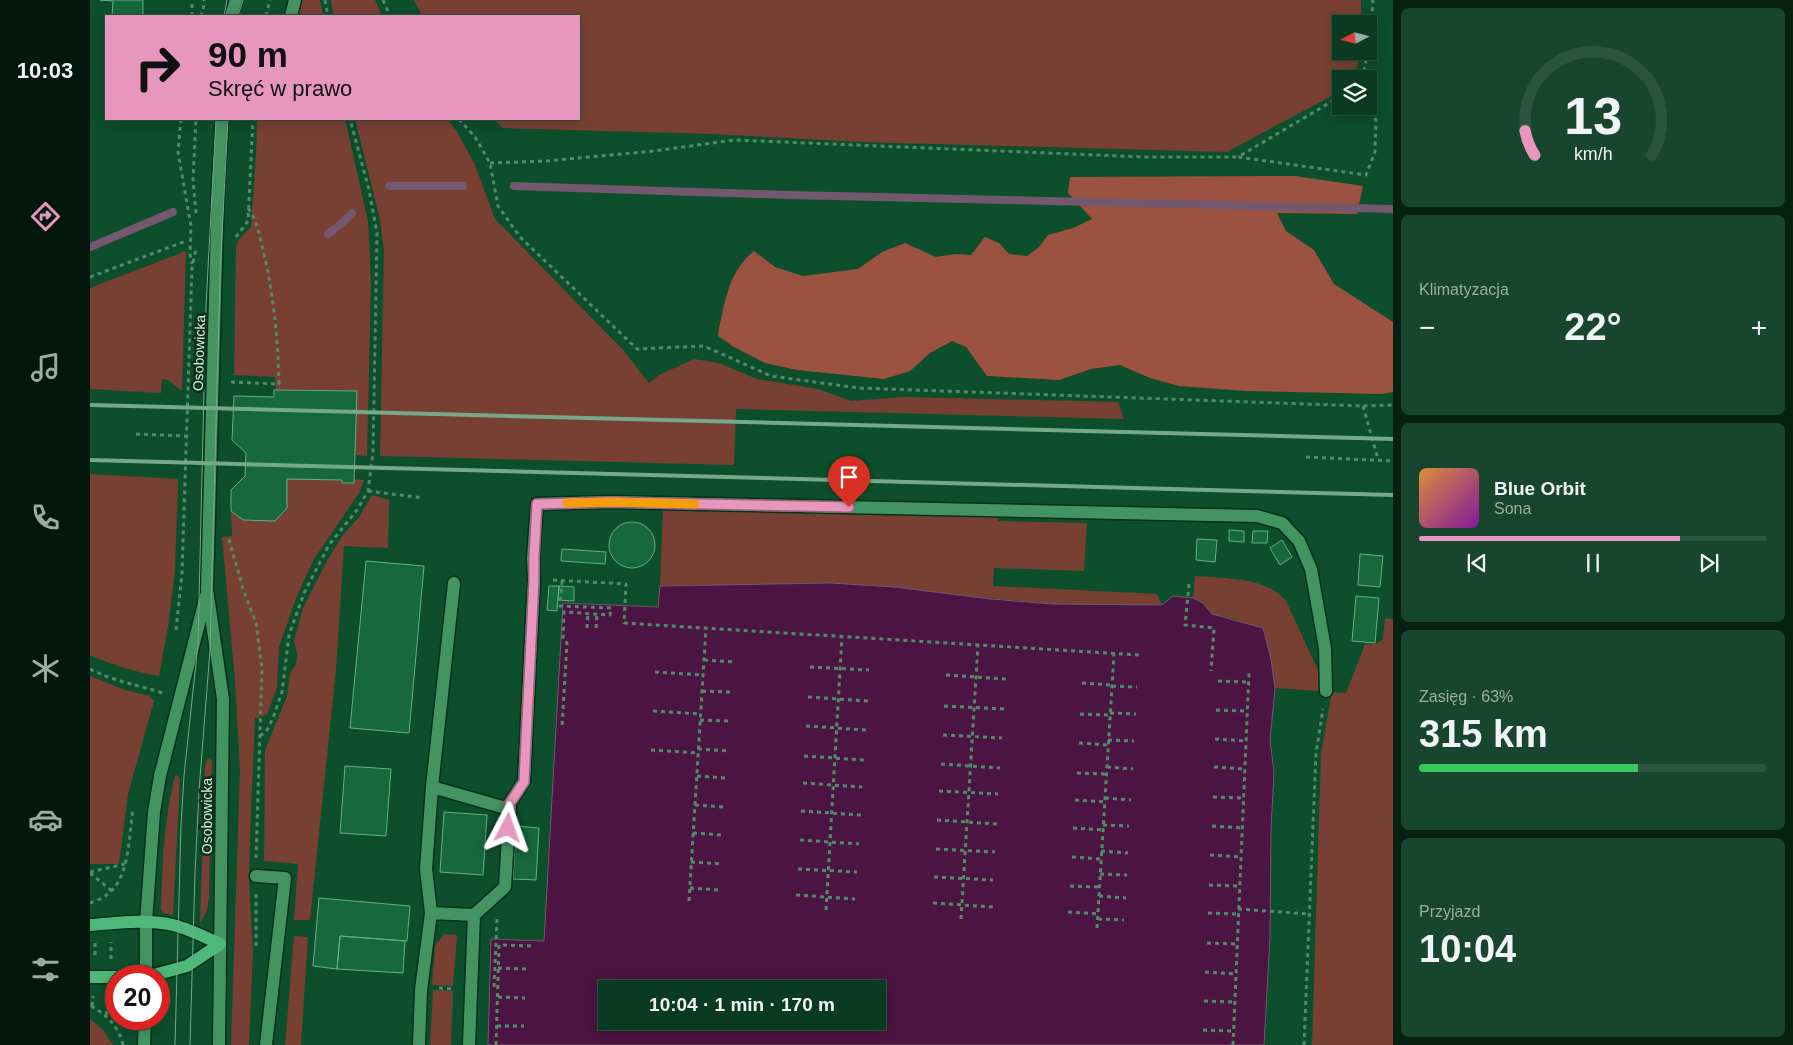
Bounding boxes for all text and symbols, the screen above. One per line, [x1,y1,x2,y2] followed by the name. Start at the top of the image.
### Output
[1332,15,1378,60] north arrow
[1332,15,1377,115] map controls
[125,35,190,100] icon: right
[208,35,288,74] text: 90 m
[17,58,73,83] text: 10:03
[1332,70,1377,115] button: layers
[208,76,352,101] text: Skręć w prawo
[1564,87,1622,145] text: 13
[1574,144,1612,164] text: km/h
[28,199,63,234] icon: directions
[1419,281,1509,298] text: Klimatyzacja
[1564,306,1622,348] text: 22°
[1419,312,1435,343] text: −
[1751,312,1767,343] text: +
[190,314,208,391] street label: Osobowicka
[28,350,63,385] icon: music
[828,456,870,507] pin
[835,463,863,491] icon: arrive
[1494,478,1586,499] text: Blue Orbit
[28,500,63,535] icon: phone
[1494,500,1531,517] text: Sona
[1463,549,1491,577] icon: previous
[1579,549,1607,577] icon: pause
[1695,549,1723,577] icon: next
[28,651,63,686] icon: climate
[1419,688,1513,705] text: Zasięg · 63%
[1419,713,1548,755] text: 315 km
[199,778,215,854] street label: Osobowicka
[481,801,533,853] position arrow
[28,802,63,837] icon: car
[1419,903,1480,920] text: Przyjazd
[1419,928,1516,970] text: 10:04
[28,952,63,987] icon: filters
[105,965,170,1030] speed limit sign: 20
[649,994,835,1015] text: 10:04 · 1 min · 170 m

